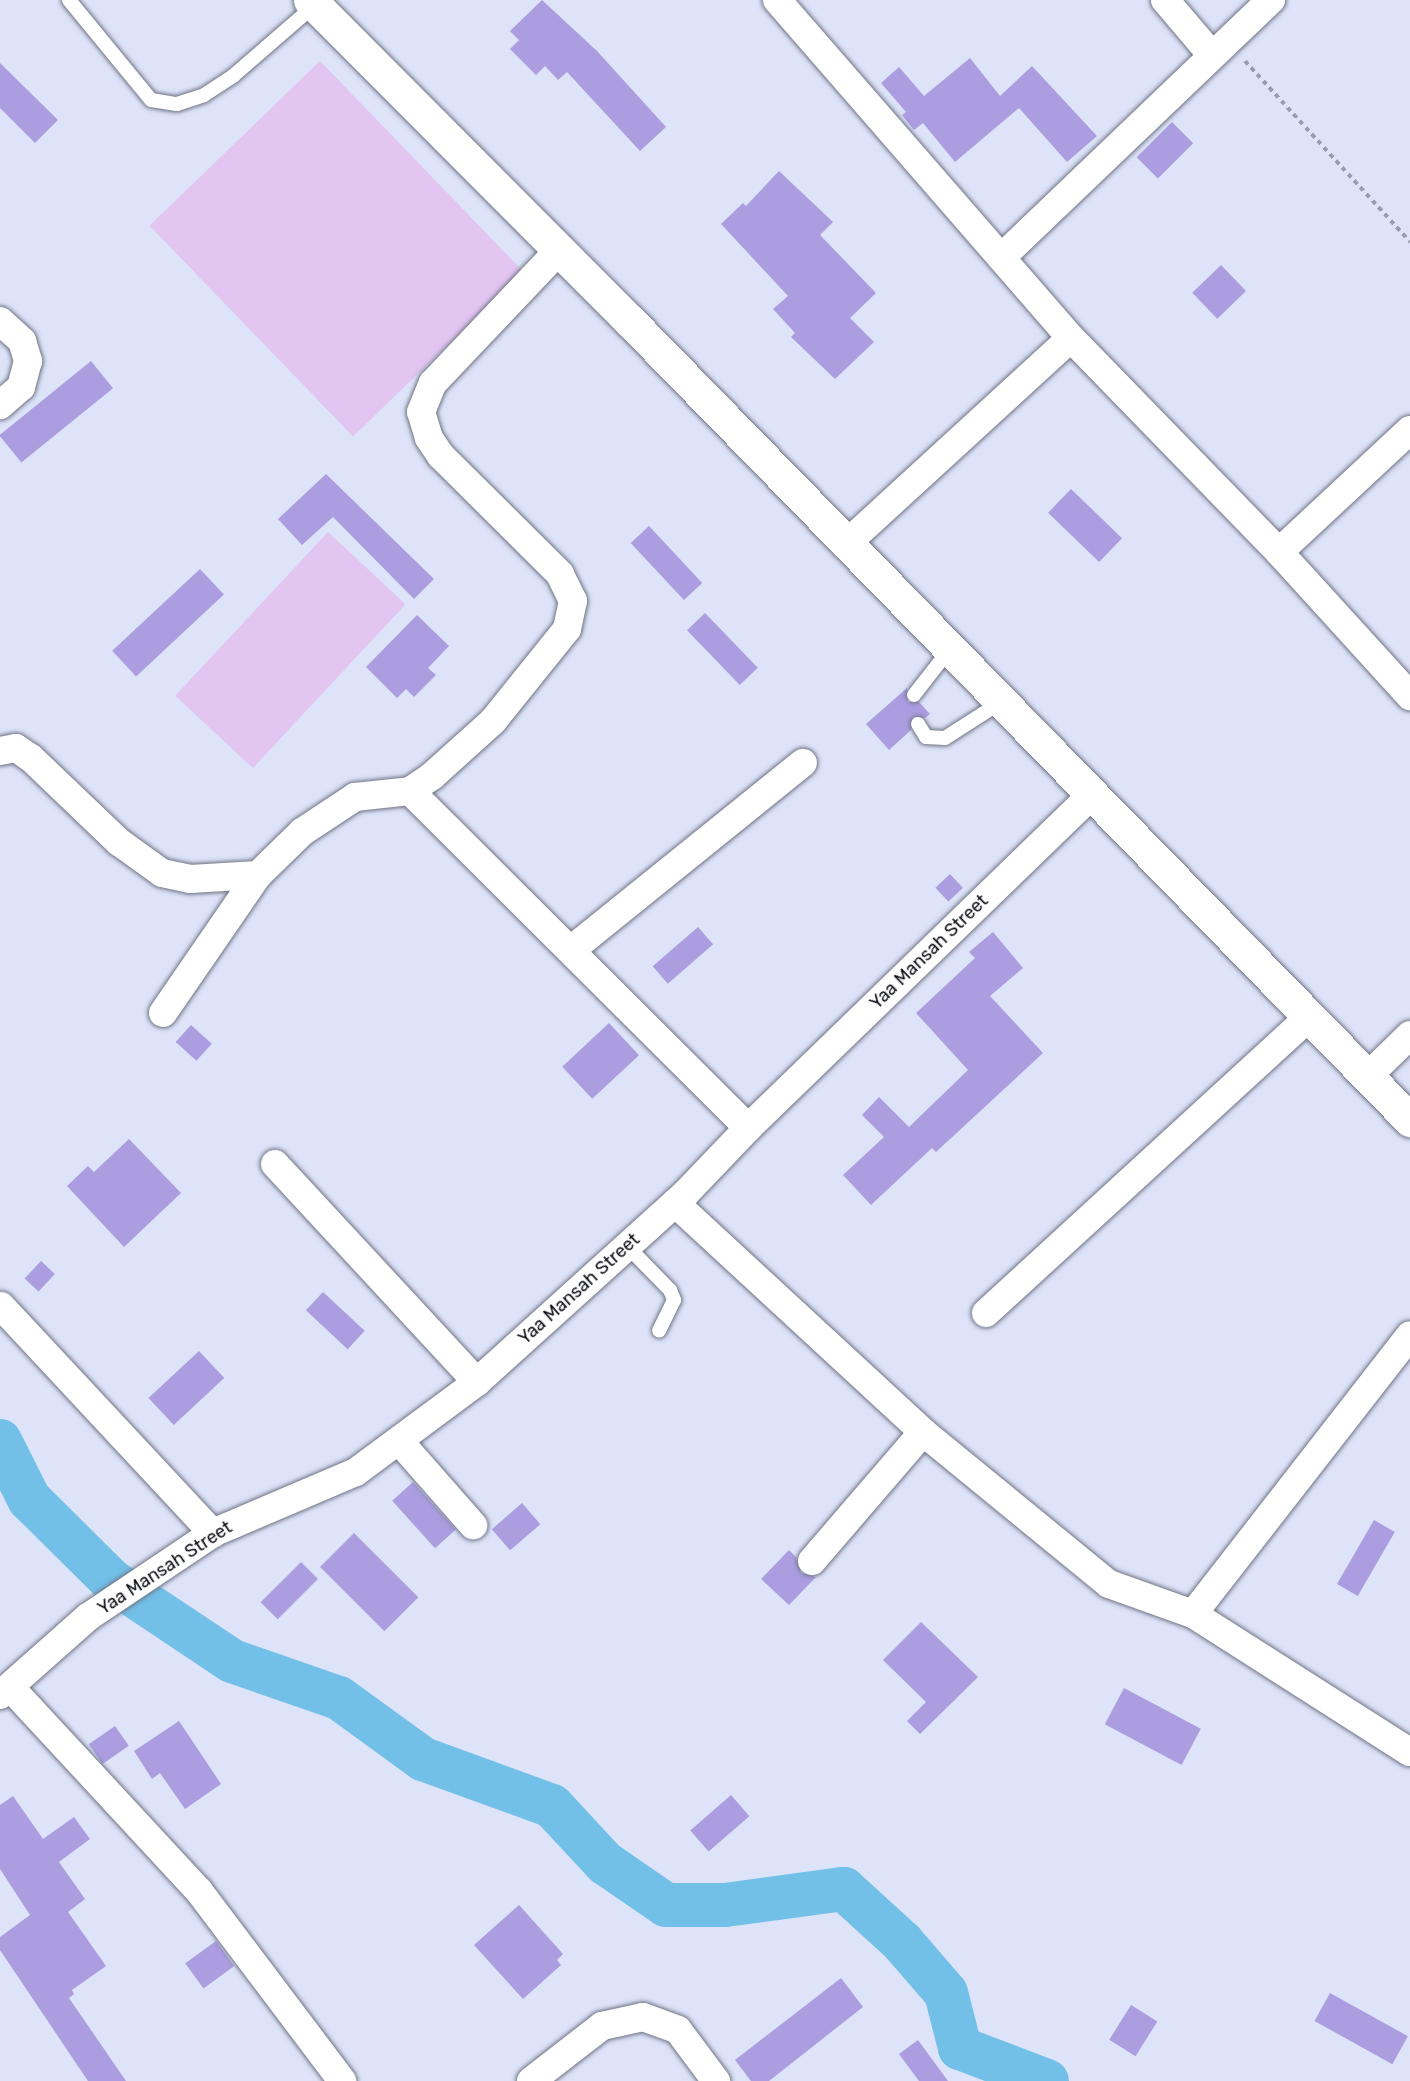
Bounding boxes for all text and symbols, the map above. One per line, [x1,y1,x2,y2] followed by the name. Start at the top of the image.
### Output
[865,890,993,1014] street label: Yaa Mansah Street
[514,1229,644,1349] street label: Yaa Mansah Street
[94,1517,236,1619] street label: Yaa Mansah Street

